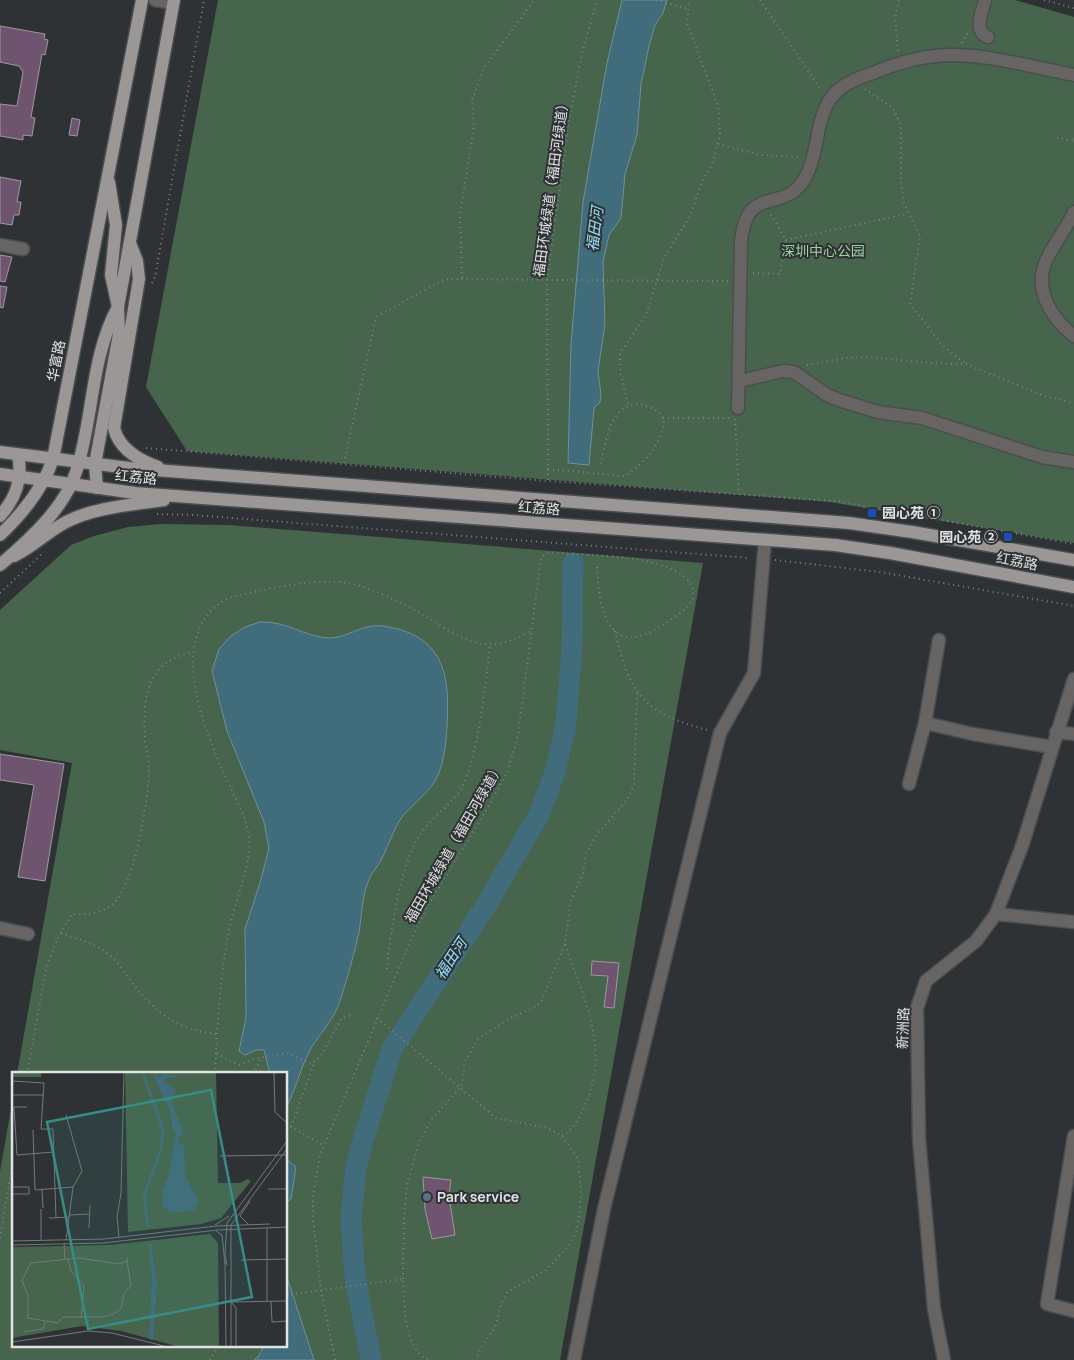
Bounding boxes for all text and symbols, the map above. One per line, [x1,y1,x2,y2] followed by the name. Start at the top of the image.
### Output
[528,95,573,278] street label: 福田环城绿道（福田河绿道）
[581,202,608,253] water label: 福田河
[781,241,865,260] park label: 深圳中心公园
[42,338,69,383] street label: 华富路
[114,465,158,488] street label: 红荔路
[517,497,561,518] street label: 红荔路
[882,503,941,522] place label: 园心苑 ①
[866,507,878,519] marker: 园心苑 ①
[939,527,998,546] place label: 园心苑 ②
[1002,531,1014,543] marker: 园心苑 ②
[995,547,1040,574] street label: 红荔路
[400,759,507,926] street label: 福田环城绿道（福田河绿道）
[430,932,473,983] water label: 福田河
[892,1007,913,1049] street label: 新洲路
[12,1072,288,1348] inset map
[437,1187,519,1206] place label: Park service
[421,1191,433,1203] marker: Park service

